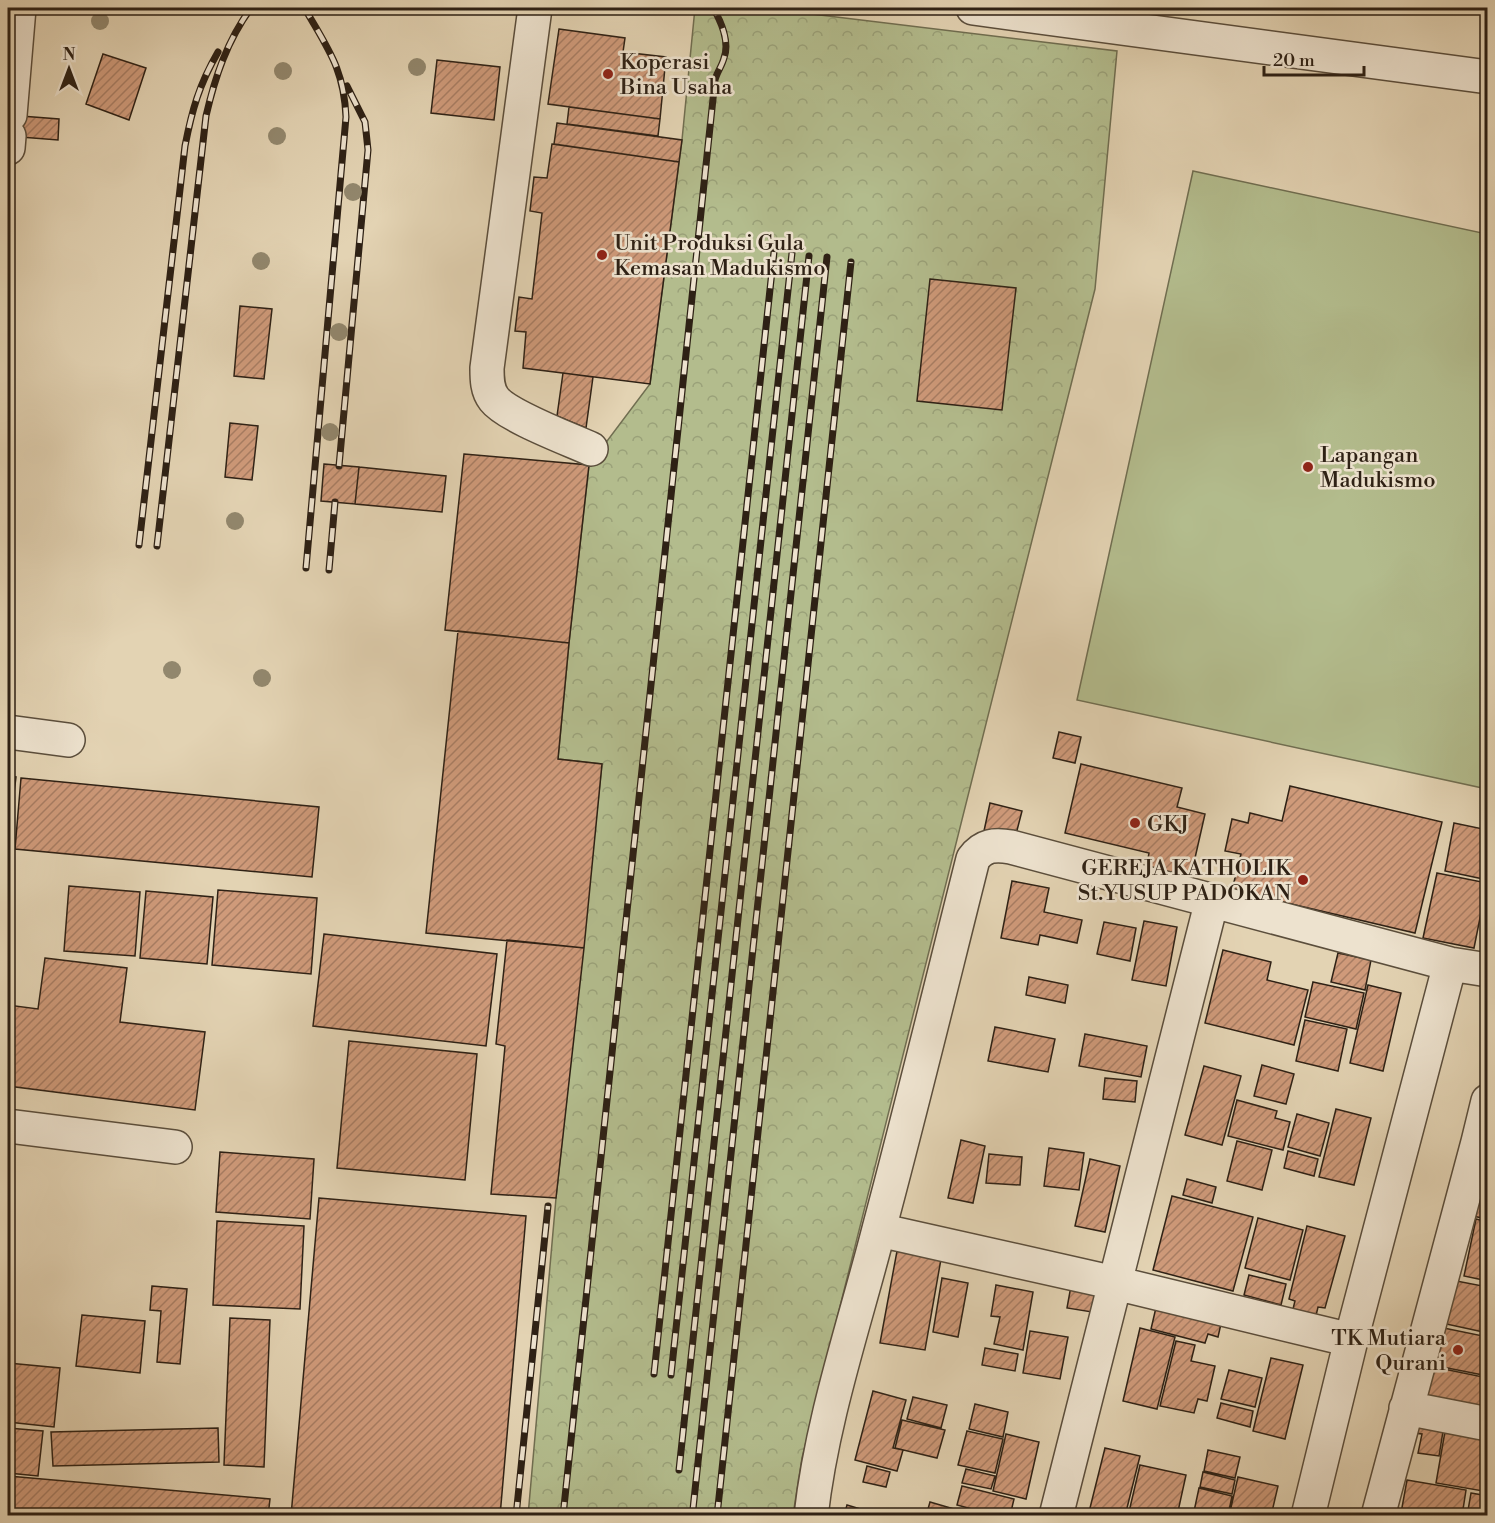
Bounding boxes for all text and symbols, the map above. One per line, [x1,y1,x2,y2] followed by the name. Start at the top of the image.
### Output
[39,39,99,99] north arrow
[1264,39,1364,77] scale bar
[63,45,76,65] text: N
[619,49,733,101] place label: Koperasi Bina Usaha
[1273,49,1315,72] text: 20 m
[601,67,615,81] marker: Koperasi Bina Usaha
[614,230,826,282] place label: Unit Produksi Gula Kemasan Madukismo
[595,248,609,262] marker: Unit Produksi Gula Kemasan Madukismo
[1320,442,1436,494] place label: Lapangan Madukismo
[1301,460,1315,474] marker: Lapangan Madukismo
[1147,811,1189,838] place label: GKJ
[1128,816,1142,830] marker: GKJ
[1078,855,1293,907] place label: GEREJA KATHOLIK St.YUSUP PADOKAN
[1296,873,1310,887] marker: GEREJA KATHOLIK St.YUSUP PADOKAN
[1331,1325,1447,1377] place label: TK Mutiara Qurani
[1451,1343,1465,1357] marker: TK Mutiara Qurani

